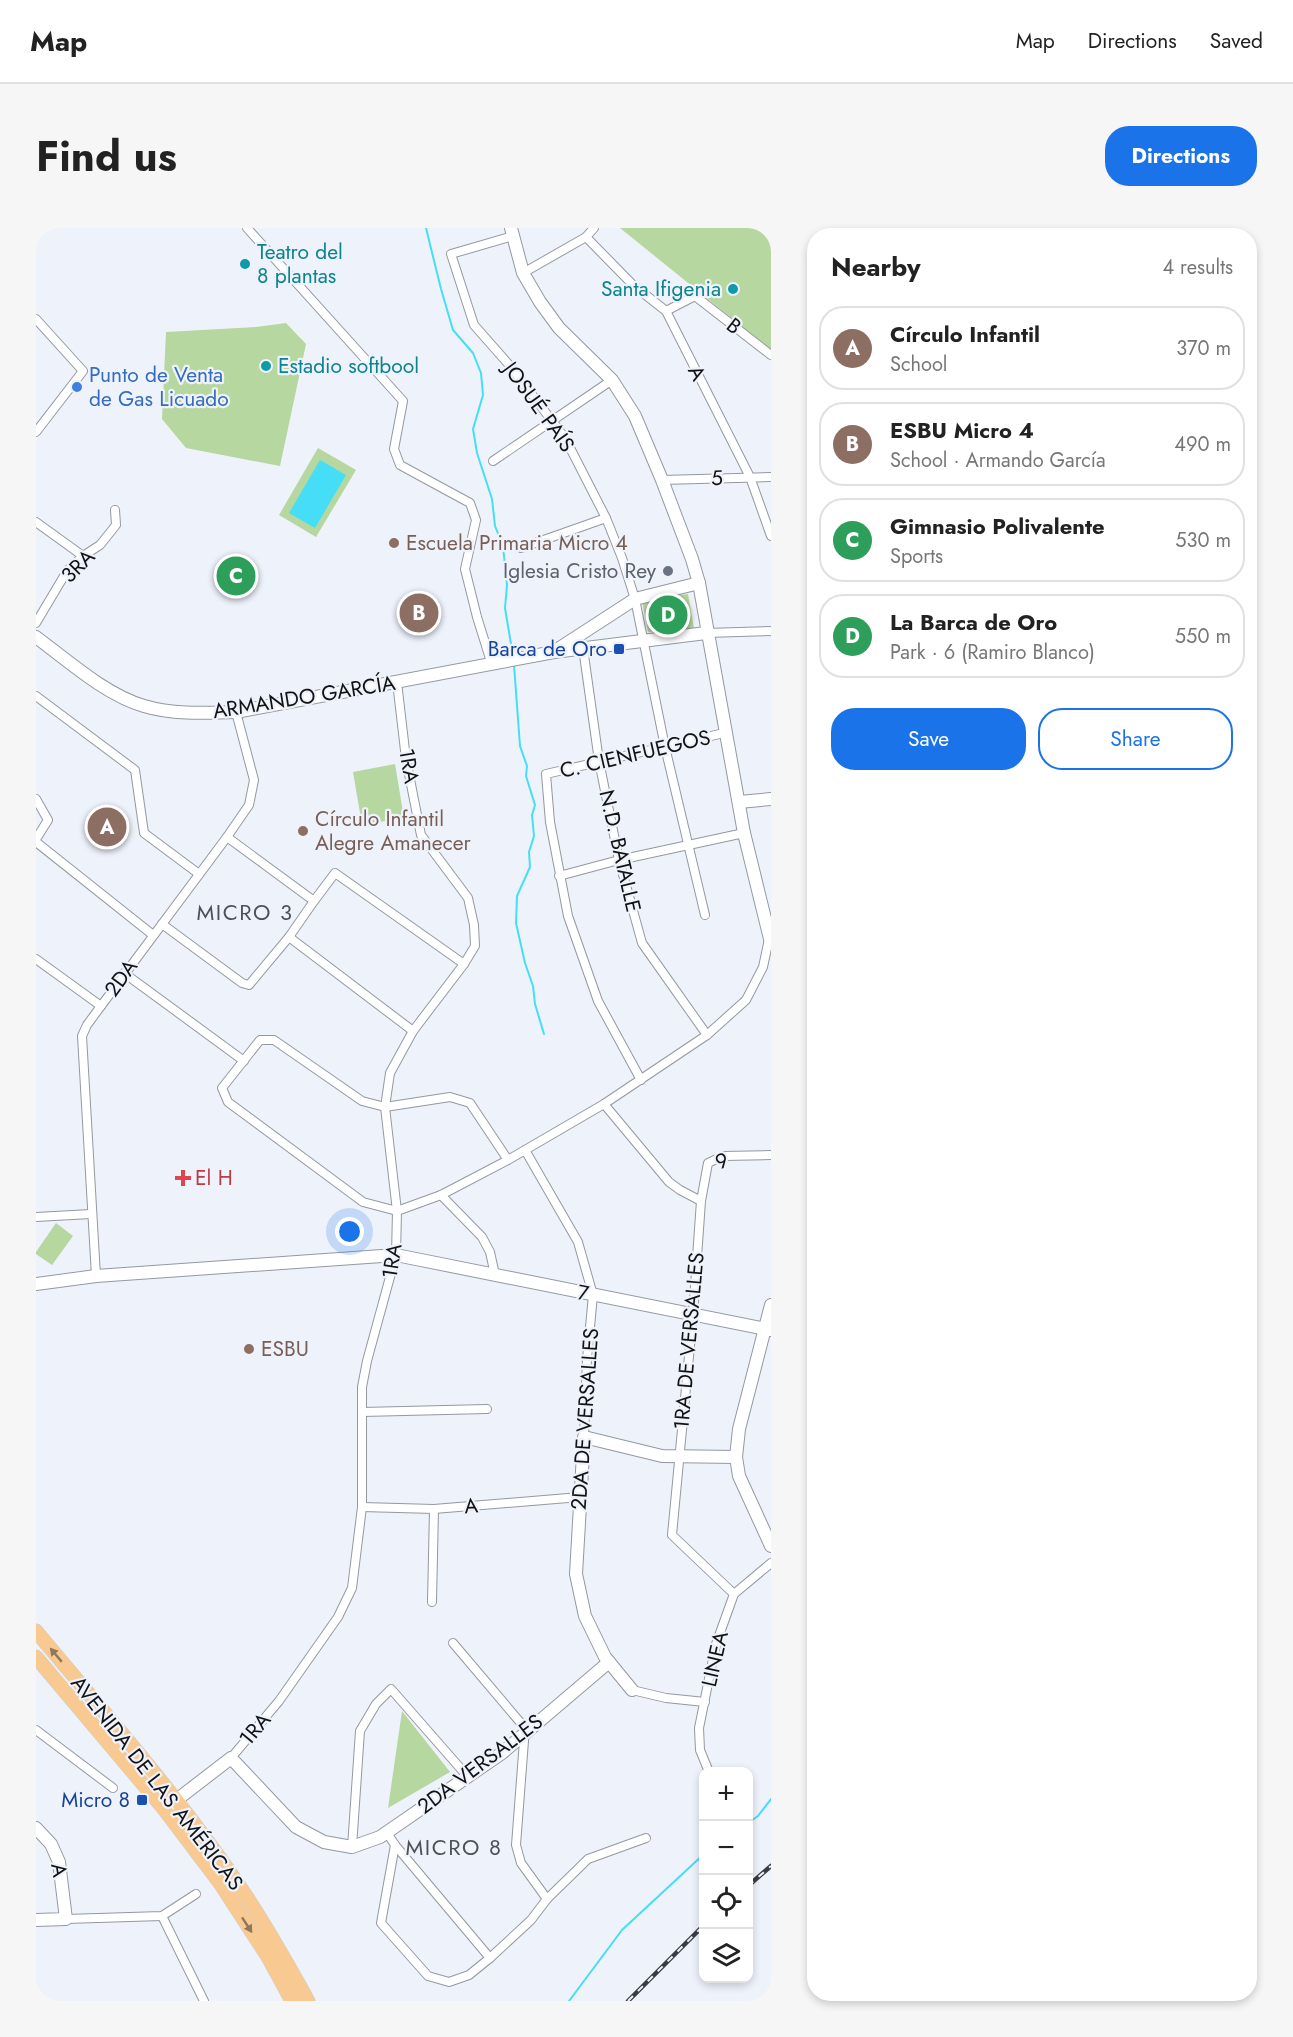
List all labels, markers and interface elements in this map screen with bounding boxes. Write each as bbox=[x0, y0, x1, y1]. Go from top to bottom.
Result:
text: Map bbox=[30, 21, 87, 62]
text: Map bbox=[1016, 26, 1055, 56]
text: Directions bbox=[1088, 26, 1177, 56]
text: Saved bbox=[1210, 26, 1263, 56]
text: Find us bbox=[36, 126, 177, 187]
button: Directions bbox=[1105, 126, 1257, 186]
place label: Teatro del 8 plantas bbox=[257, 237, 343, 291]
text: Nearby bbox=[831, 248, 920, 286]
text: 4 results bbox=[1162, 253, 1233, 282]
marker: Teatro del 8 plantas bbox=[238, 257, 252, 271]
place label: Santa Ifigenia bbox=[601, 274, 721, 304]
marker: Santa Ifigenia bbox=[726, 282, 740, 296]
street label: B bbox=[720, 311, 748, 341]
text: Círculo Infantil bbox=[890, 318, 1040, 350]
text: A bbox=[845, 334, 860, 363]
text: 370 m bbox=[1176, 334, 1231, 363]
text: School bbox=[890, 350, 947, 379]
place label: Estadio softbool bbox=[278, 351, 419, 381]
street label: JOSUÉ PAÍS bbox=[494, 353, 582, 458]
marker: Estadio softbool bbox=[259, 359, 273, 373]
place label: Punto de Venta de Gas Licuado bbox=[89, 360, 229, 414]
street label: A bbox=[680, 360, 714, 386]
marker: Punto de Venta de Gas Licuado bbox=[70, 380, 84, 394]
text: ESBU Micro 4 bbox=[890, 414, 1034, 446]
text: B bbox=[846, 430, 859, 459]
text: 490 m bbox=[1174, 430, 1231, 459]
text: School · Armando García bbox=[890, 446, 1106, 475]
street label: 5 bbox=[711, 463, 723, 493]
text: Gimnasio Polivalente bbox=[890, 510, 1105, 542]
text: C bbox=[845, 526, 860, 555]
text: 530 m bbox=[1175, 526, 1231, 555]
place label: Escuela Primaria Micro 4 bbox=[406, 528, 628, 558]
marker: Escuela Primaria Micro 4 bbox=[387, 536, 401, 550]
street label: 3RA bbox=[54, 542, 102, 590]
text: Sports bbox=[890, 542, 943, 571]
pin: C bbox=[216, 554, 256, 598]
place label: Iglesia Cristo Rey bbox=[503, 556, 657, 586]
marker: Iglesia Cristo Rey bbox=[661, 564, 675, 578]
pin: B bbox=[400, 590, 439, 636]
pin: D bbox=[648, 592, 688, 638]
text: La Barca de Oro bbox=[890, 606, 1057, 638]
text: D bbox=[845, 622, 860, 651]
text: 550 m bbox=[1175, 622, 1231, 651]
place label: Barca de Oro bbox=[488, 634, 607, 664]
text: Park · 6 (Ramiro Blanco) bbox=[890, 638, 1095, 667]
marker: Barca de Oro bbox=[612, 642, 626, 656]
street label: ARMANDO GARCÍA bbox=[210, 668, 398, 726]
button: Save bbox=[831, 708, 1026, 770]
button: Share bbox=[1038, 708, 1233, 770]
street label: C. CIENFUEGOS bbox=[557, 722, 713, 786]
street label: 1RA bbox=[391, 746, 427, 786]
street label: N.D. BATALLE bbox=[591, 787, 649, 915]
pin: A bbox=[88, 804, 126, 850]
place label: Círculo Infantil Alegre Amanecer bbox=[315, 804, 472, 858]
marker: Círculo Infantil Alegre Amanecer bbox=[296, 824, 310, 838]
district label: MICRO 3 bbox=[196, 896, 294, 928]
street label: 2DA bbox=[97, 953, 145, 1003]
street label: 9 bbox=[711, 1145, 733, 1177]
place label: El H bbox=[195, 1163, 233, 1193]
marker: El H bbox=[176, 1171, 190, 1185]
your location bbox=[335, 1217, 364, 1246]
street label: 1RA bbox=[374, 1241, 410, 1281]
street label: 1RA DE VERSALLES bbox=[666, 1251, 712, 1431]
street label: 7 bbox=[575, 1277, 591, 1309]
street label: 2DA DE VERSALLES bbox=[564, 1327, 606, 1511]
place label: ESBU bbox=[261, 1334, 309, 1364]
marker: ESBU bbox=[242, 1342, 256, 1356]
street label: A bbox=[463, 1490, 479, 1522]
street label: LINEA bbox=[694, 1628, 736, 1690]
one-way arrow bbox=[50, 1647, 63, 1663]
street label: AVENIDA DE LAS AMÉRICAS bbox=[64, 1669, 250, 1897]
street label: 1RA bbox=[232, 1706, 278, 1752]
street label: 2DA VERSALLES bbox=[411, 1707, 549, 1821]
map controls bbox=[699, 1767, 753, 1983]
button: + bbox=[699, 1767, 753, 1821]
place label: Micro 8 bbox=[61, 1785, 130, 1815]
marker: Micro 8 bbox=[135, 1793, 149, 1807]
button: − bbox=[699, 1821, 753, 1875]
district label: MICRO 8 bbox=[405, 1831, 503, 1863]
street label: A bbox=[43, 1861, 75, 1880]
button: locate bbox=[699, 1875, 753, 1929]
one-way arrow bbox=[241, 1916, 253, 1932]
button: layers bbox=[699, 1929, 753, 1983]

